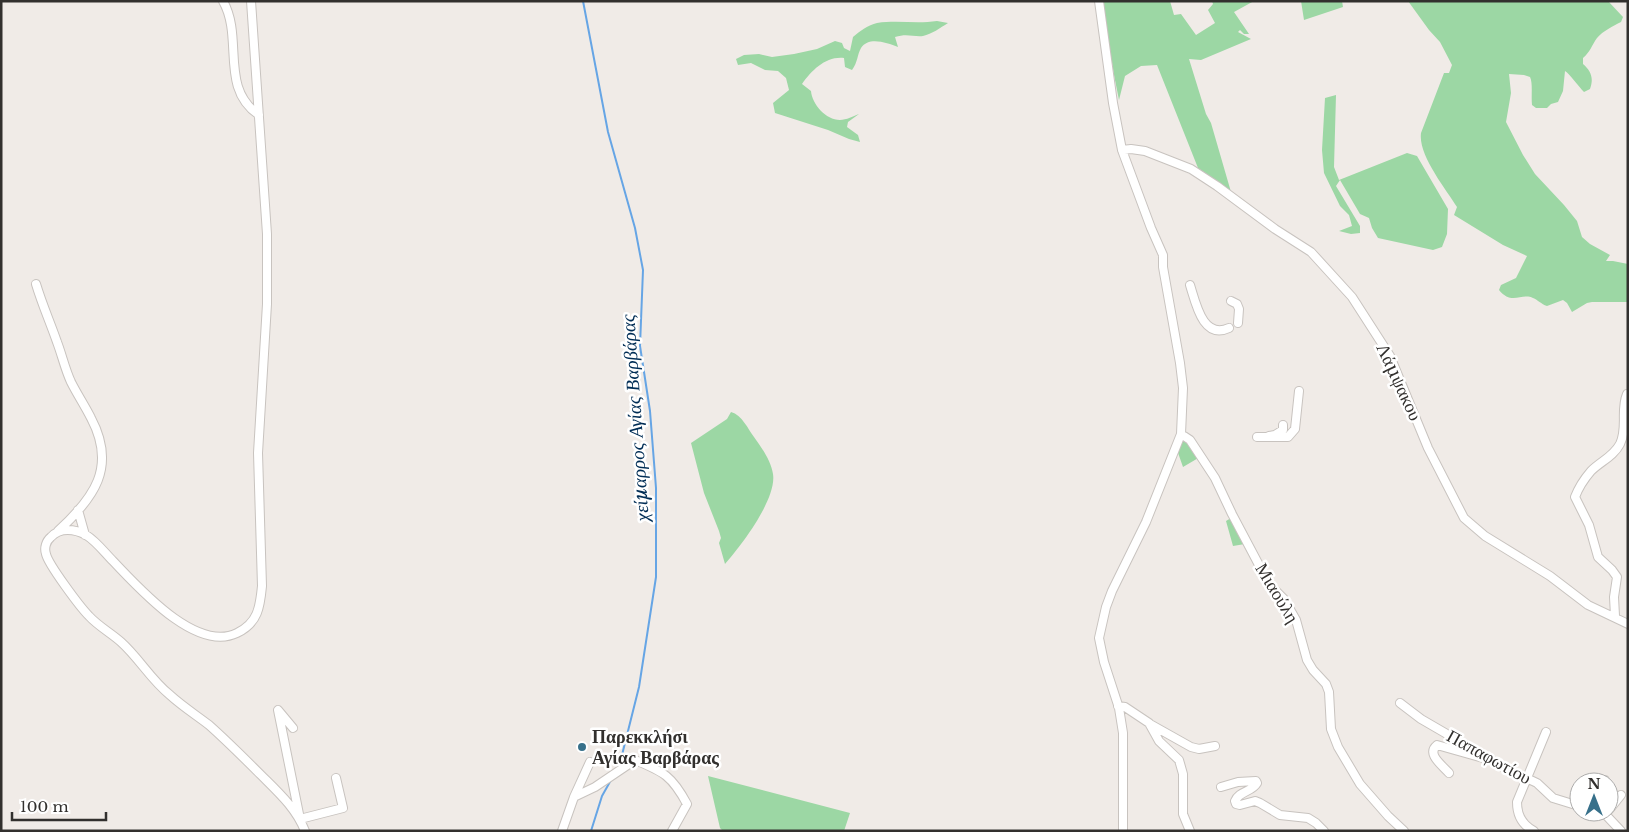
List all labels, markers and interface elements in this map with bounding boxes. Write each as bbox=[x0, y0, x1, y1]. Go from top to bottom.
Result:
water label: χείμαρρος Αγίας Βαρβάρας bbox=[616, 314, 654, 524]
street label: Λάμψακου bbox=[1372, 340, 1426, 424]
street label: Μιαούλη bbox=[1251, 559, 1303, 627]
street label: Παπαφωτίου bbox=[1443, 725, 1535, 789]
place label: Παρεκκλήσι Αγίας Βαρβάρας bbox=[592, 726, 719, 769]
marker: Παρεκκλήσι Αγίας Βαρβάρας bbox=[576, 741, 588, 753]
north arrow bbox=[1569, 772, 1619, 822]
text: N bbox=[1587, 775, 1601, 793]
scale bar bbox=[12, 790, 106, 822]
text: 100 m bbox=[20, 797, 69, 816]

